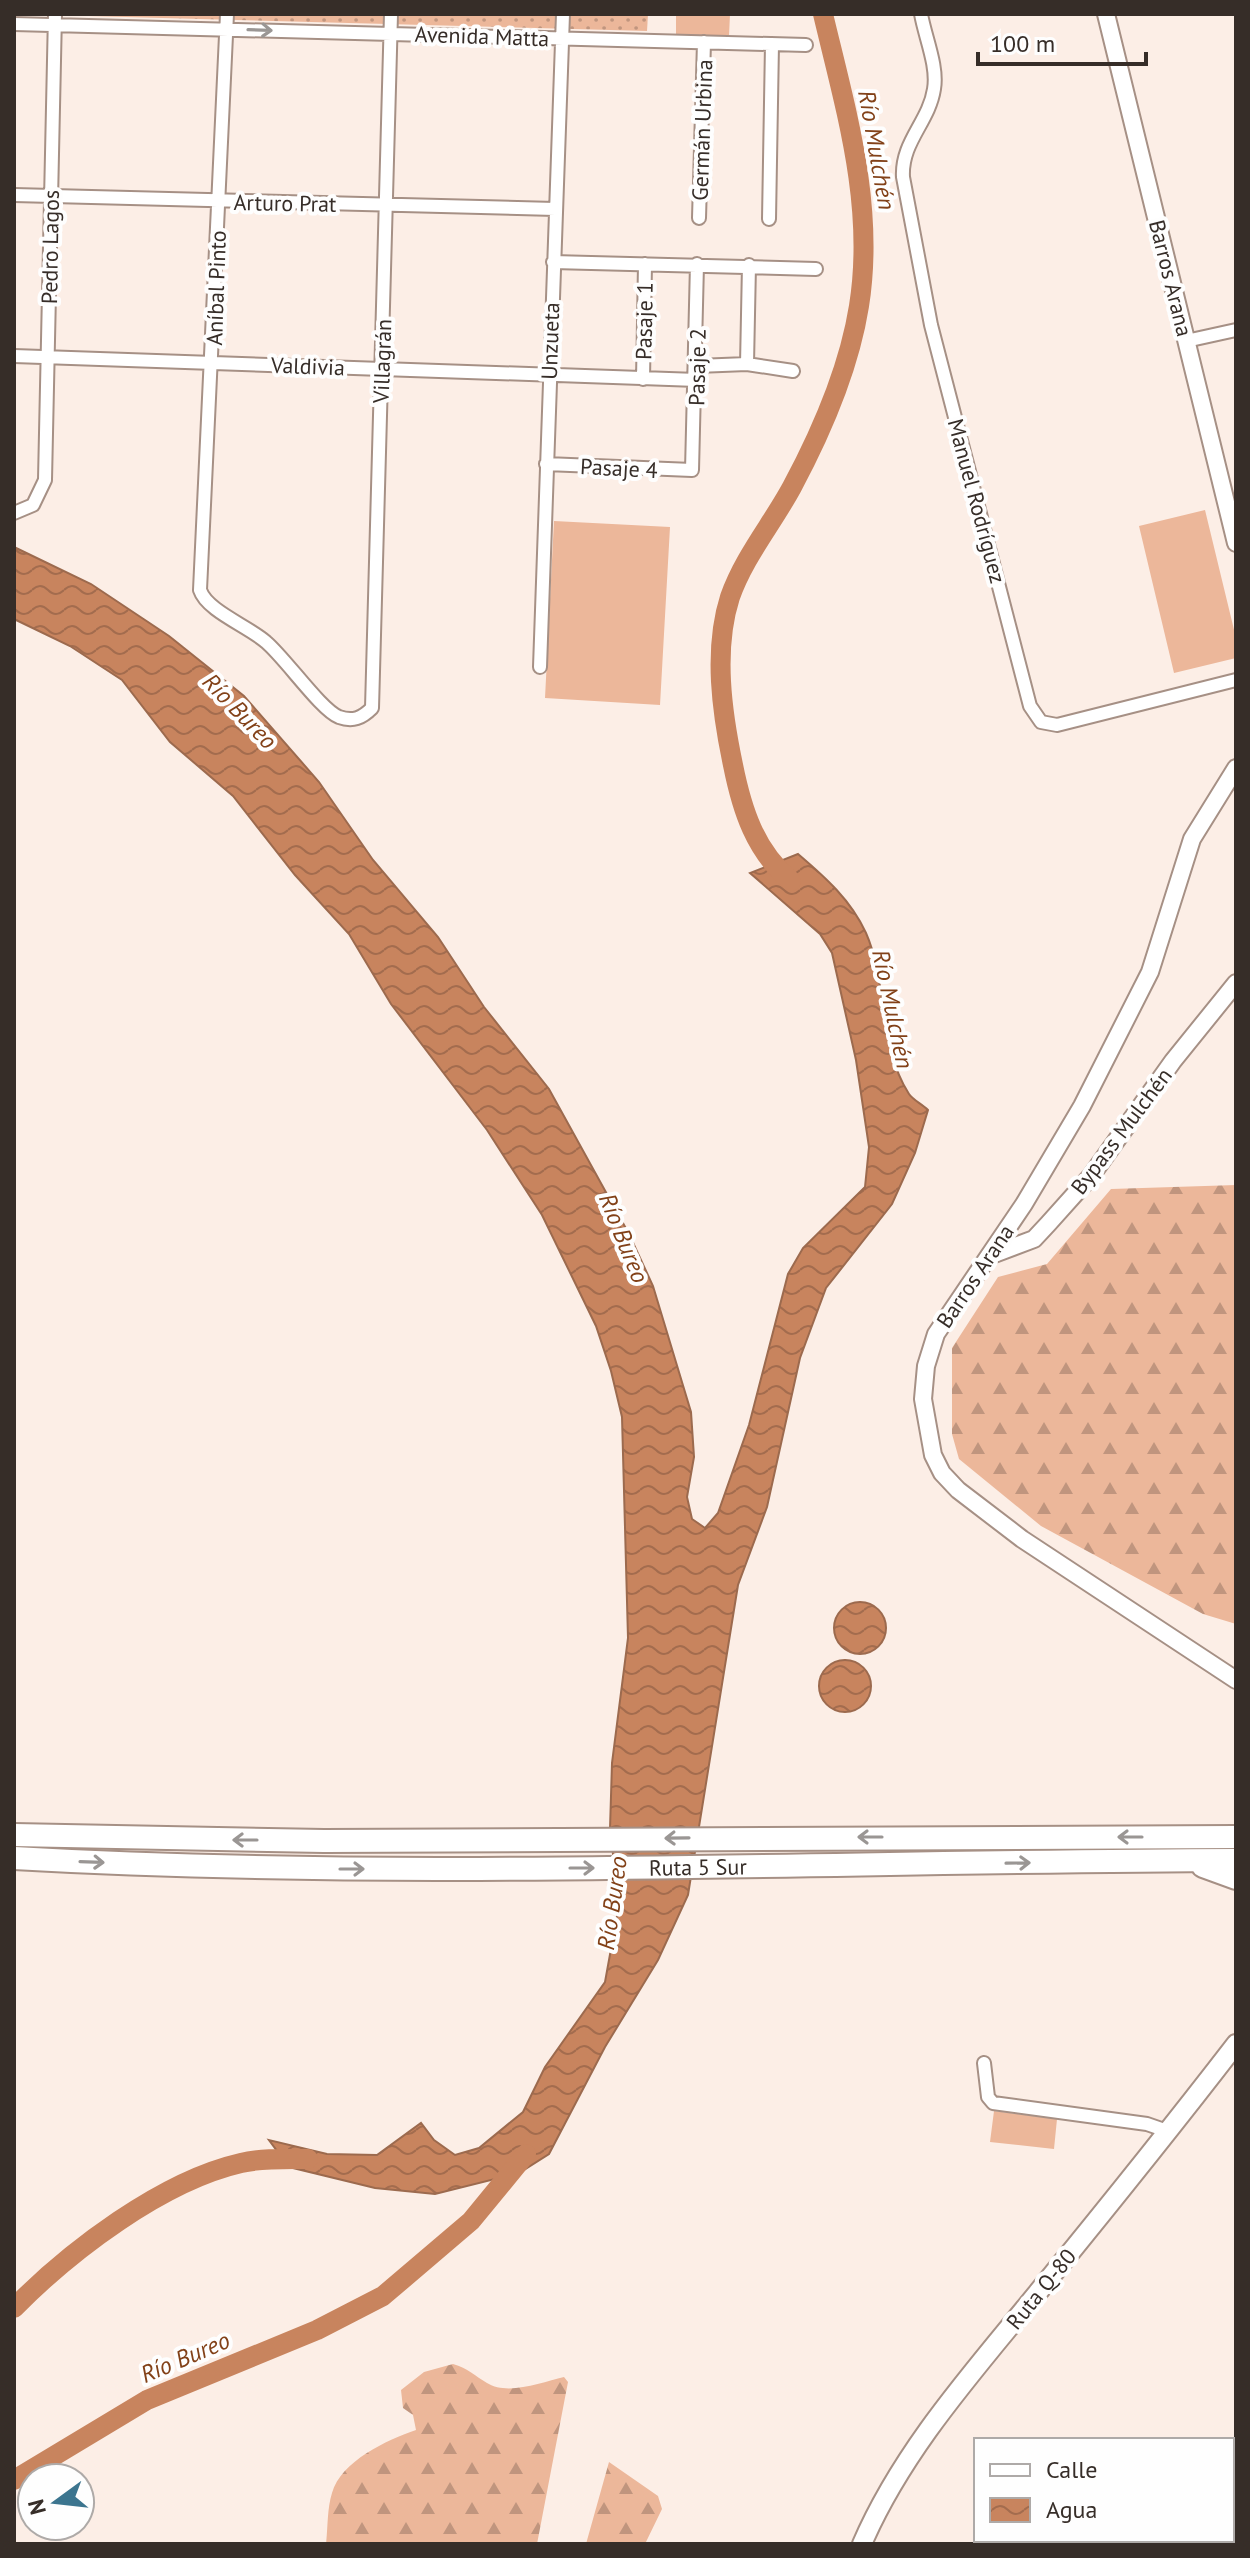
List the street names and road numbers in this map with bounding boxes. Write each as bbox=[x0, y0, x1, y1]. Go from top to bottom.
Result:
street label: Avenida Matta bbox=[414, 20, 550, 52]
street label: Germán Urbina bbox=[686, 59, 718, 201]
street label: Arturo Prat bbox=[233, 188, 337, 218]
street label: Pedro Lagos bbox=[35, 190, 65, 304]
street label: Barros Arana bbox=[1143, 217, 1199, 339]
street label: Aníbal Pinto bbox=[200, 230, 232, 346]
street label: Pasaje 1 bbox=[629, 282, 659, 360]
street label: Unzueta bbox=[535, 302, 565, 380]
street label: Villagrán bbox=[367, 318, 397, 405]
street label: Pasaje 2 bbox=[682, 328, 712, 406]
street label: Valdivia bbox=[270, 351, 345, 381]
street label: Manuel Rodríguez bbox=[942, 416, 1012, 586]
street label: Pasaje 4 bbox=[580, 452, 658, 484]
street label: Bypass Mulchén bbox=[1064, 1062, 1178, 1200]
street label: Barros Arana bbox=[930, 1219, 1020, 1333]
street label: Ruta 5 Sur bbox=[649, 1852, 747, 1882]
street label: Ruta Q-80 bbox=[1000, 2243, 1082, 2335]

